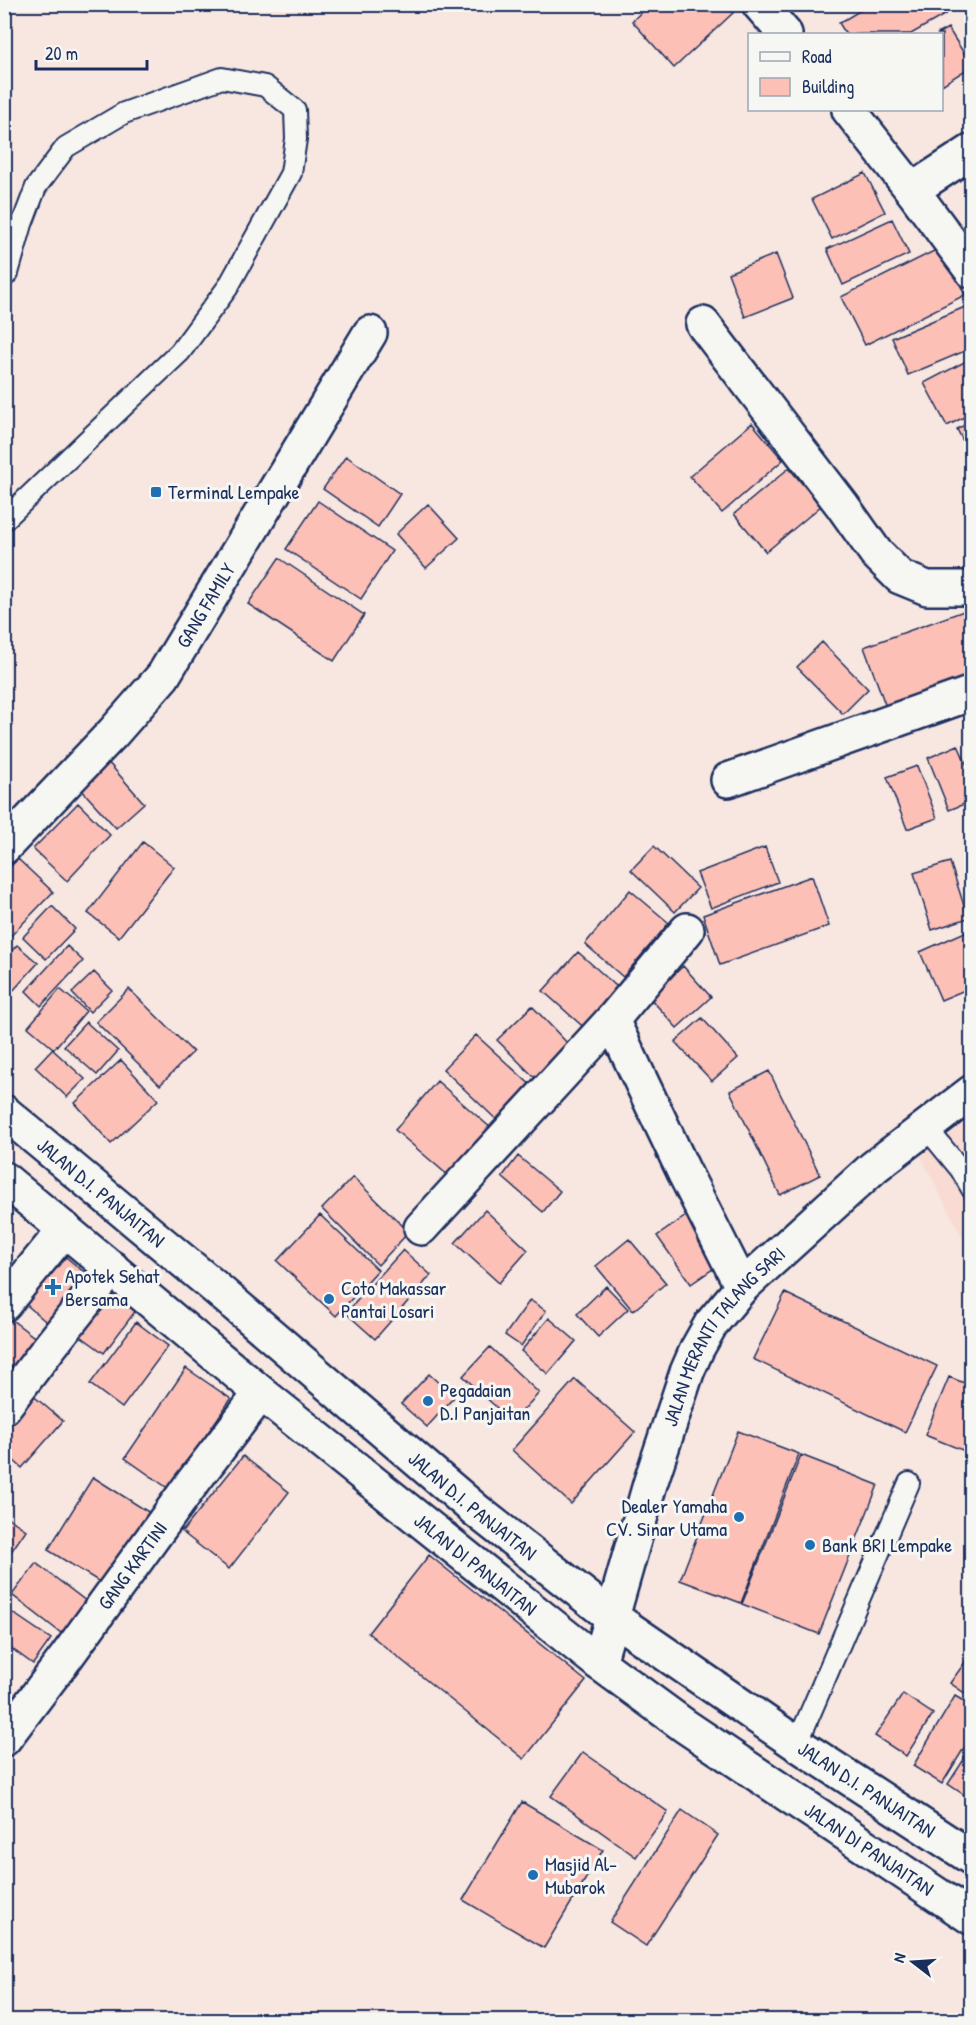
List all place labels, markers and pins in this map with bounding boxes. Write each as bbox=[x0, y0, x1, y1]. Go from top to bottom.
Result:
place label: Terminal Lempake bbox=[168, 478, 300, 505]
marker: Terminal Lempake bbox=[149, 485, 163, 499]
place label: Apotek Sehat Bersama bbox=[65, 1262, 160, 1312]
place label: Coto Makassar Pantai Losari bbox=[341, 1274, 447, 1324]
marker: Apotek Sehat Bersama bbox=[46, 1280, 60, 1294]
marker: Coto Makassar Pantai Losari bbox=[322, 1292, 336, 1306]
place label: Pegadaian D.I Panjaitan bbox=[440, 1376, 530, 1426]
marker: Pegadaian D.I Panjaitan bbox=[421, 1394, 435, 1408]
place label: Dealer Yamaha CV. Sinar Utama bbox=[606, 1492, 727, 1542]
marker: Dealer Yamaha CV. Sinar Utama bbox=[732, 1510, 746, 1524]
place label: Bank BRI Lempake bbox=[822, 1531, 952, 1558]
marker: Bank BRI Lempake bbox=[803, 1538, 817, 1552]
place label: Masjid Al- Mubarok bbox=[545, 1850, 617, 1900]
marker: Masjid Al- Mubarok bbox=[526, 1868, 540, 1882]

